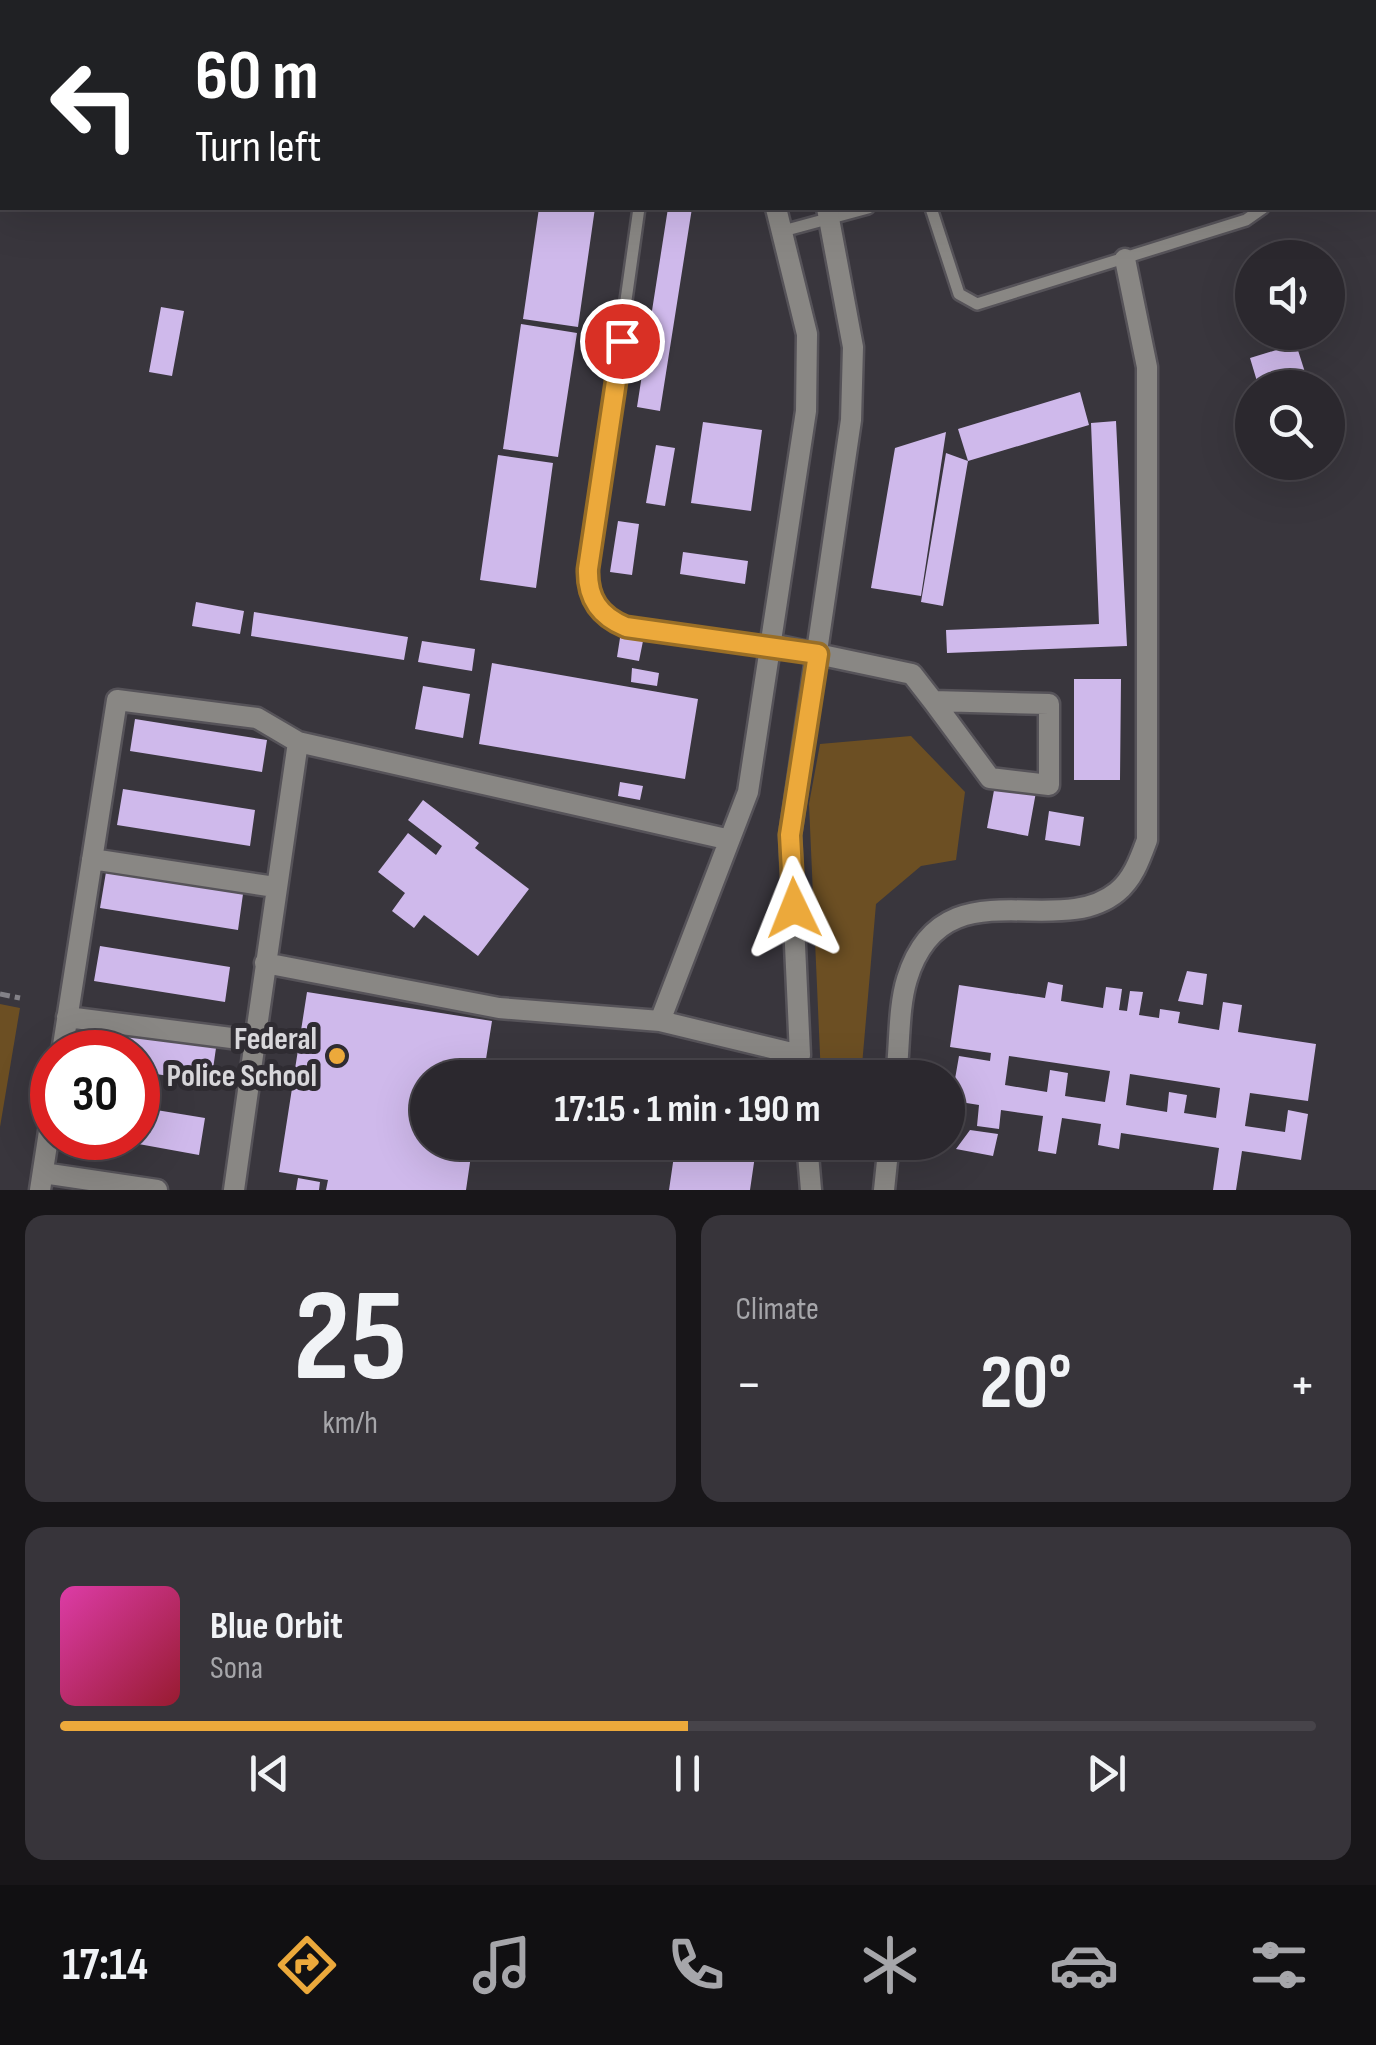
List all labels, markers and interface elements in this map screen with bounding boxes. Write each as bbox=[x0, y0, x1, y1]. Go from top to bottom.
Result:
text: 60 m bbox=[195, 35, 319, 119]
icon: left bbox=[30, 40, 160, 170]
text: Turn left bbox=[195, 120, 321, 175]
map controls bbox=[1235, 240, 1345, 480]
button: sound bbox=[1235, 240, 1345, 350]
pin bbox=[580, 299, 665, 384]
icon: arrive bbox=[595, 314, 650, 369]
button: search bbox=[1235, 370, 1345, 480]
position arrow bbox=[742, 856, 846, 960]
place label: Federal Police School bbox=[167, 1020, 317, 1096]
speed limit sign: 30 bbox=[30, 1030, 160, 1160]
marker: Federal Police School bbox=[326, 1045, 348, 1067]
text: 17:15 · 1 min · 190 m bbox=[555, 1087, 820, 1132]
text: 25 bbox=[293, 1261, 407, 1417]
text: Climate bbox=[736, 1290, 819, 1329]
text: 20° bbox=[980, 1339, 1072, 1430]
text: − bbox=[736, 1352, 762, 1419]
text: + bbox=[1289, 1352, 1316, 1419]
text: km/h bbox=[323, 1404, 378, 1443]
text: Blue Orbit bbox=[210, 1604, 343, 1649]
text: Sona bbox=[210, 1649, 263, 1688]
icon: previous bbox=[242, 1746, 297, 1801]
icon: pause bbox=[660, 1746, 715, 1801]
icon: next bbox=[1079, 1746, 1134, 1801]
icon: directions bbox=[272, 1930, 342, 2000]
icon: music bbox=[467, 1930, 537, 2000]
icon: phone bbox=[661, 1930, 731, 2000]
icon: climate bbox=[855, 1930, 925, 2000]
icon: car bbox=[1049, 1930, 1119, 2000]
icon: filters bbox=[1244, 1930, 1314, 2000]
text: 17:14 bbox=[62, 1938, 148, 1993]

